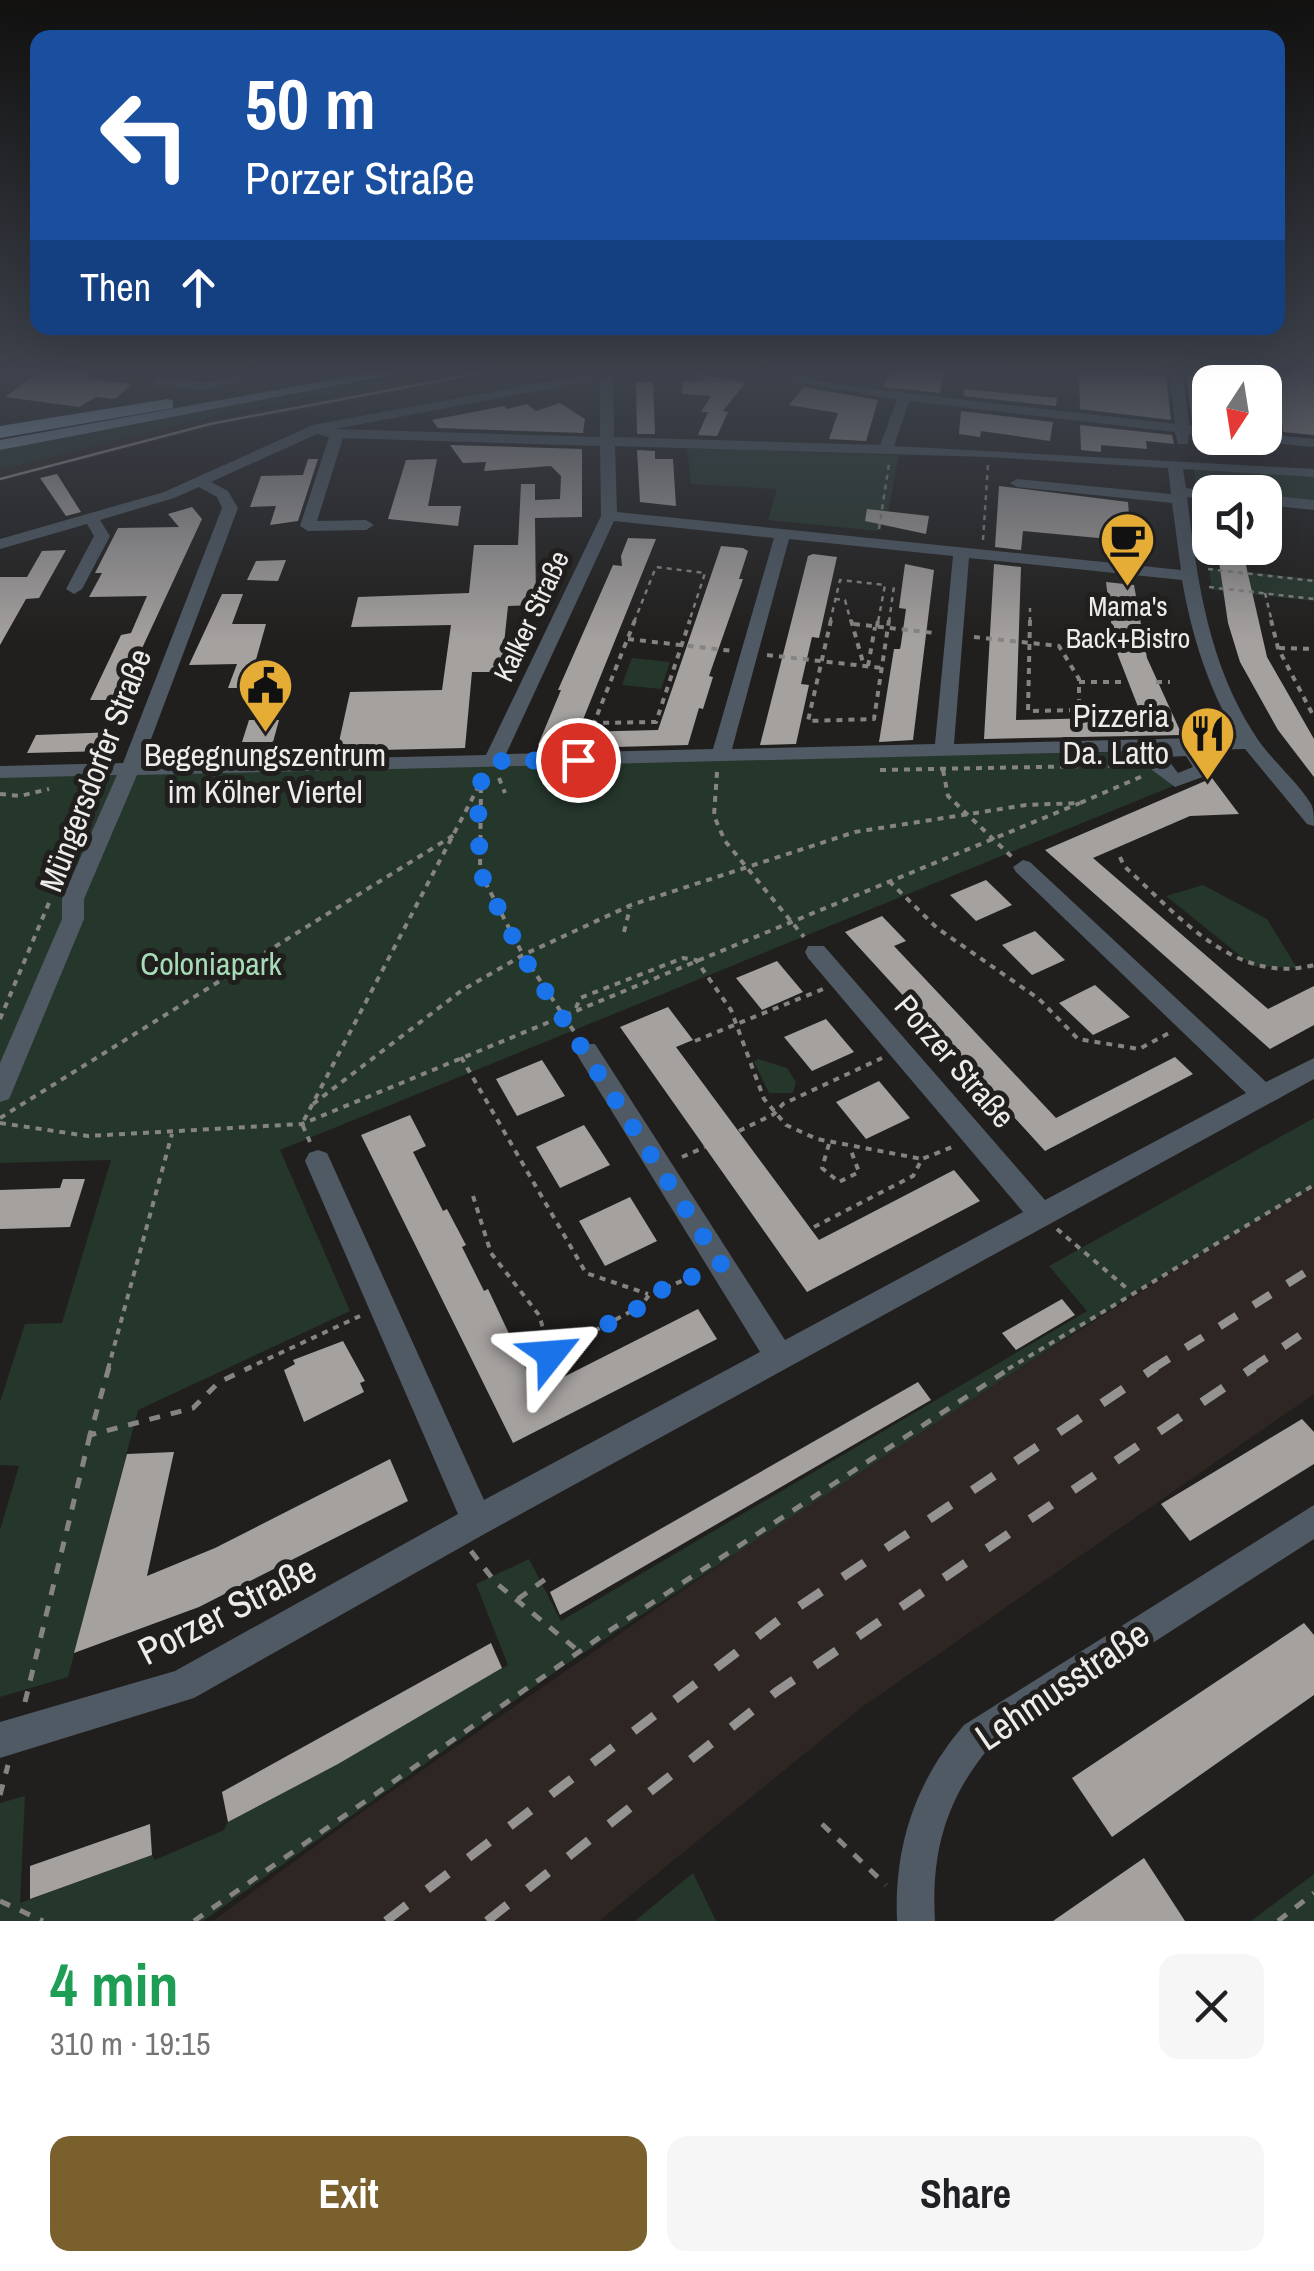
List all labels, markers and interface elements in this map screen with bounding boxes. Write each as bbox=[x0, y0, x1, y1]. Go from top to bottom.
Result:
text: 50 m bbox=[245, 57, 376, 151]
icon: left bbox=[80, 70, 210, 200]
text: Porzer Straße bbox=[245, 147, 475, 208]
icon: ahead bbox=[171, 260, 226, 315]
text: Then bbox=[80, 262, 151, 313]
north arrow bbox=[1192, 365, 1282, 455]
map controls bbox=[1192, 365, 1282, 565]
button: sound bbox=[1192, 475, 1282, 565]
cafe icon: Mama's Back+Bistro bbox=[1098, 510, 1158, 589]
street label: Kalker Straße bbox=[484, 544, 578, 688]
place label: Mama's Back+Bistro bbox=[1066, 587, 1190, 657]
street label: Müngersdorfer Straße bbox=[29, 642, 161, 898]
public building icon: Begegnungszentrum im Kölner Viertel bbox=[235, 655, 295, 734]
place label: Pizzeria Da. Latto bbox=[1063, 694, 1169, 774]
restaurant icon: Pizzeria Da. Latto bbox=[1178, 703, 1238, 782]
pin bbox=[536, 718, 621, 803]
place label: Begegnungszentrum im Kölner Viertel bbox=[144, 733, 386, 813]
icon: arrive bbox=[551, 733, 606, 788]
park label: Coloniapark bbox=[140, 942, 283, 985]
street label: Porzer Straße bbox=[885, 985, 1025, 1137]
position arrow bbox=[499, 1302, 603, 1406]
street label: Porzer Straße bbox=[129, 1543, 325, 1677]
street label: Lehmusstraße bbox=[965, 1608, 1159, 1762]
text: 4 min bbox=[50, 1944, 179, 2025]
button: close bbox=[1159, 1954, 1264, 2059]
text: 310 m · 19:15 bbox=[50, 2022, 210, 2065]
button: Exit bbox=[50, 2136, 647, 2251]
button: Share bbox=[667, 2136, 1264, 2251]

